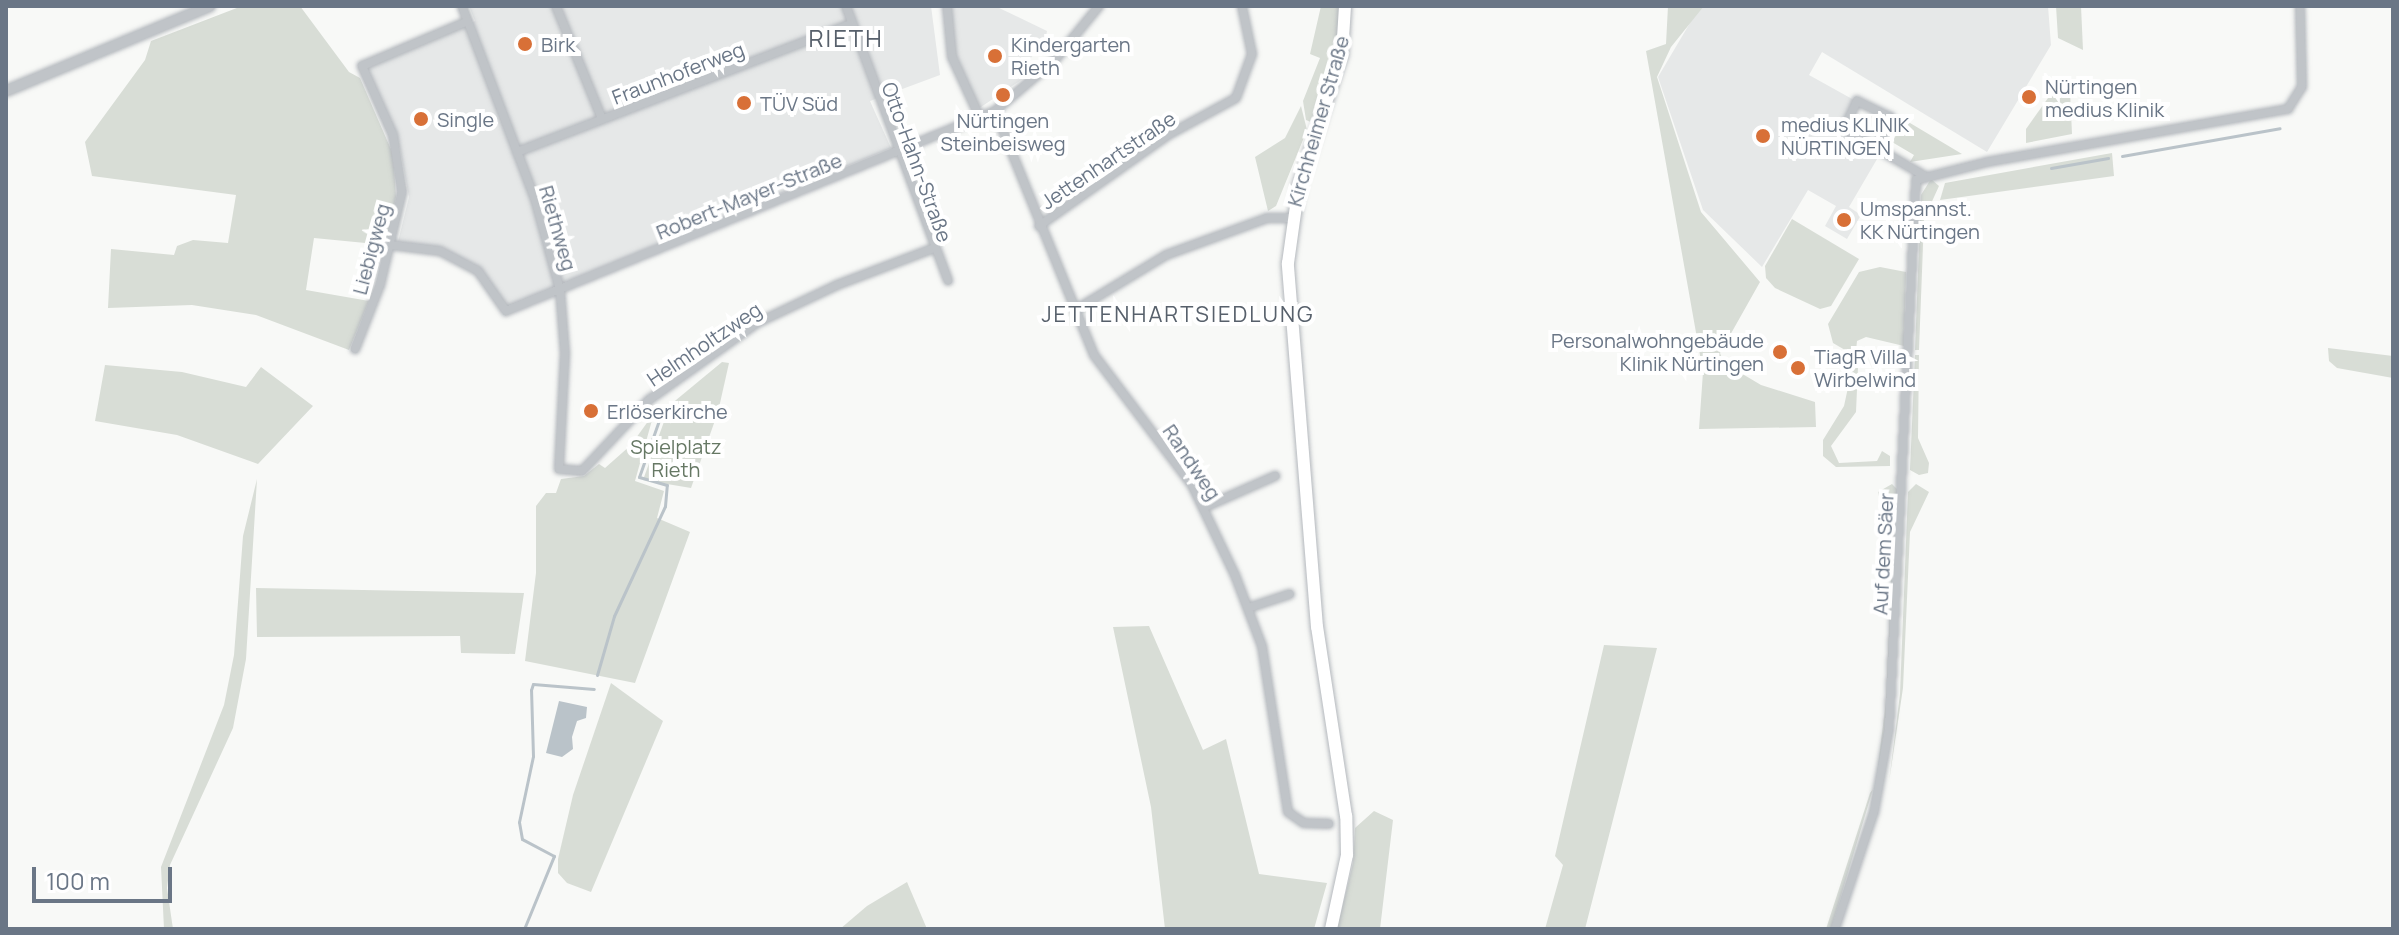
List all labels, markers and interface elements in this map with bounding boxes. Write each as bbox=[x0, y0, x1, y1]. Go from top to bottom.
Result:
district label: RIETH bbox=[808, 24, 884, 52]
place label: Birk bbox=[541, 32, 575, 56]
place label: Kindergarten Rieth bbox=[1011, 32, 1131, 79]
street label: Kirchheimer Straße bbox=[1282, 33, 1354, 209]
marker: Birk bbox=[516, 35, 534, 53]
street label: Fraunhoferweg bbox=[609, 37, 747, 109]
marker: Kindergarten Rieth bbox=[986, 47, 1004, 65]
place label: Nürtingen medius Klinik bbox=[2045, 74, 2164, 121]
street label: Otto-Hahn-Straße bbox=[877, 79, 957, 245]
marker: Nürtingen Steinbeisweg bbox=[994, 86, 1012, 104]
marker: Nürtingen medius Klinik bbox=[2020, 88, 2038, 106]
place label: TÜV Süd bbox=[760, 91, 838, 115]
marker: TÜV Süd bbox=[735, 94, 753, 112]
street label: Jettenhartstraße bbox=[1036, 106, 1180, 214]
place label: Single bbox=[437, 107, 494, 131]
place label: Nürtingen Steinbeisweg bbox=[941, 108, 1065, 155]
marker: Single bbox=[412, 110, 430, 128]
place label: medius KLINIK NÜRTINGEN bbox=[1781, 112, 1909, 159]
marker: medius KLINIK NÜRTINGEN bbox=[1752, 125, 1774, 147]
street label: Robert-Mayer-Straße bbox=[653, 148, 845, 244]
street label: Riethweg bbox=[534, 183, 582, 273]
place label: Umspannst. KK Nürtingen bbox=[1860, 196, 1980, 243]
street label: Liebigweg bbox=[347, 201, 395, 297]
marker: Umspannst. KK Nürtingen bbox=[1835, 211, 1853, 229]
street label: Helmholtzweg bbox=[642, 297, 766, 391]
district label: JETTENHARTSIEDLUNG bbox=[1041, 302, 1315, 328]
place label: Personalwohngebäude Klinik Nürtingen bbox=[1551, 328, 1764, 375]
marker: Personalwohngebäude Klinik Nürtingen bbox=[1771, 343, 1789, 361]
place label: TiagR Villa Wirbelwind bbox=[1814, 344, 1916, 391]
marker: TiagR Villa Wirbelwind bbox=[1789, 359, 1807, 377]
place label: Erlöserkirche bbox=[607, 399, 728, 423]
marker: Erlöserkirche bbox=[582, 402, 600, 420]
street label: Randweg bbox=[1158, 420, 1226, 504]
park label: Spielplatz Rieth bbox=[630, 434, 722, 481]
street label: Auf dem Säer bbox=[1868, 492, 1898, 616]
scale bar bbox=[36, 851, 176, 901]
text: 100 m bbox=[46, 864, 110, 897]

